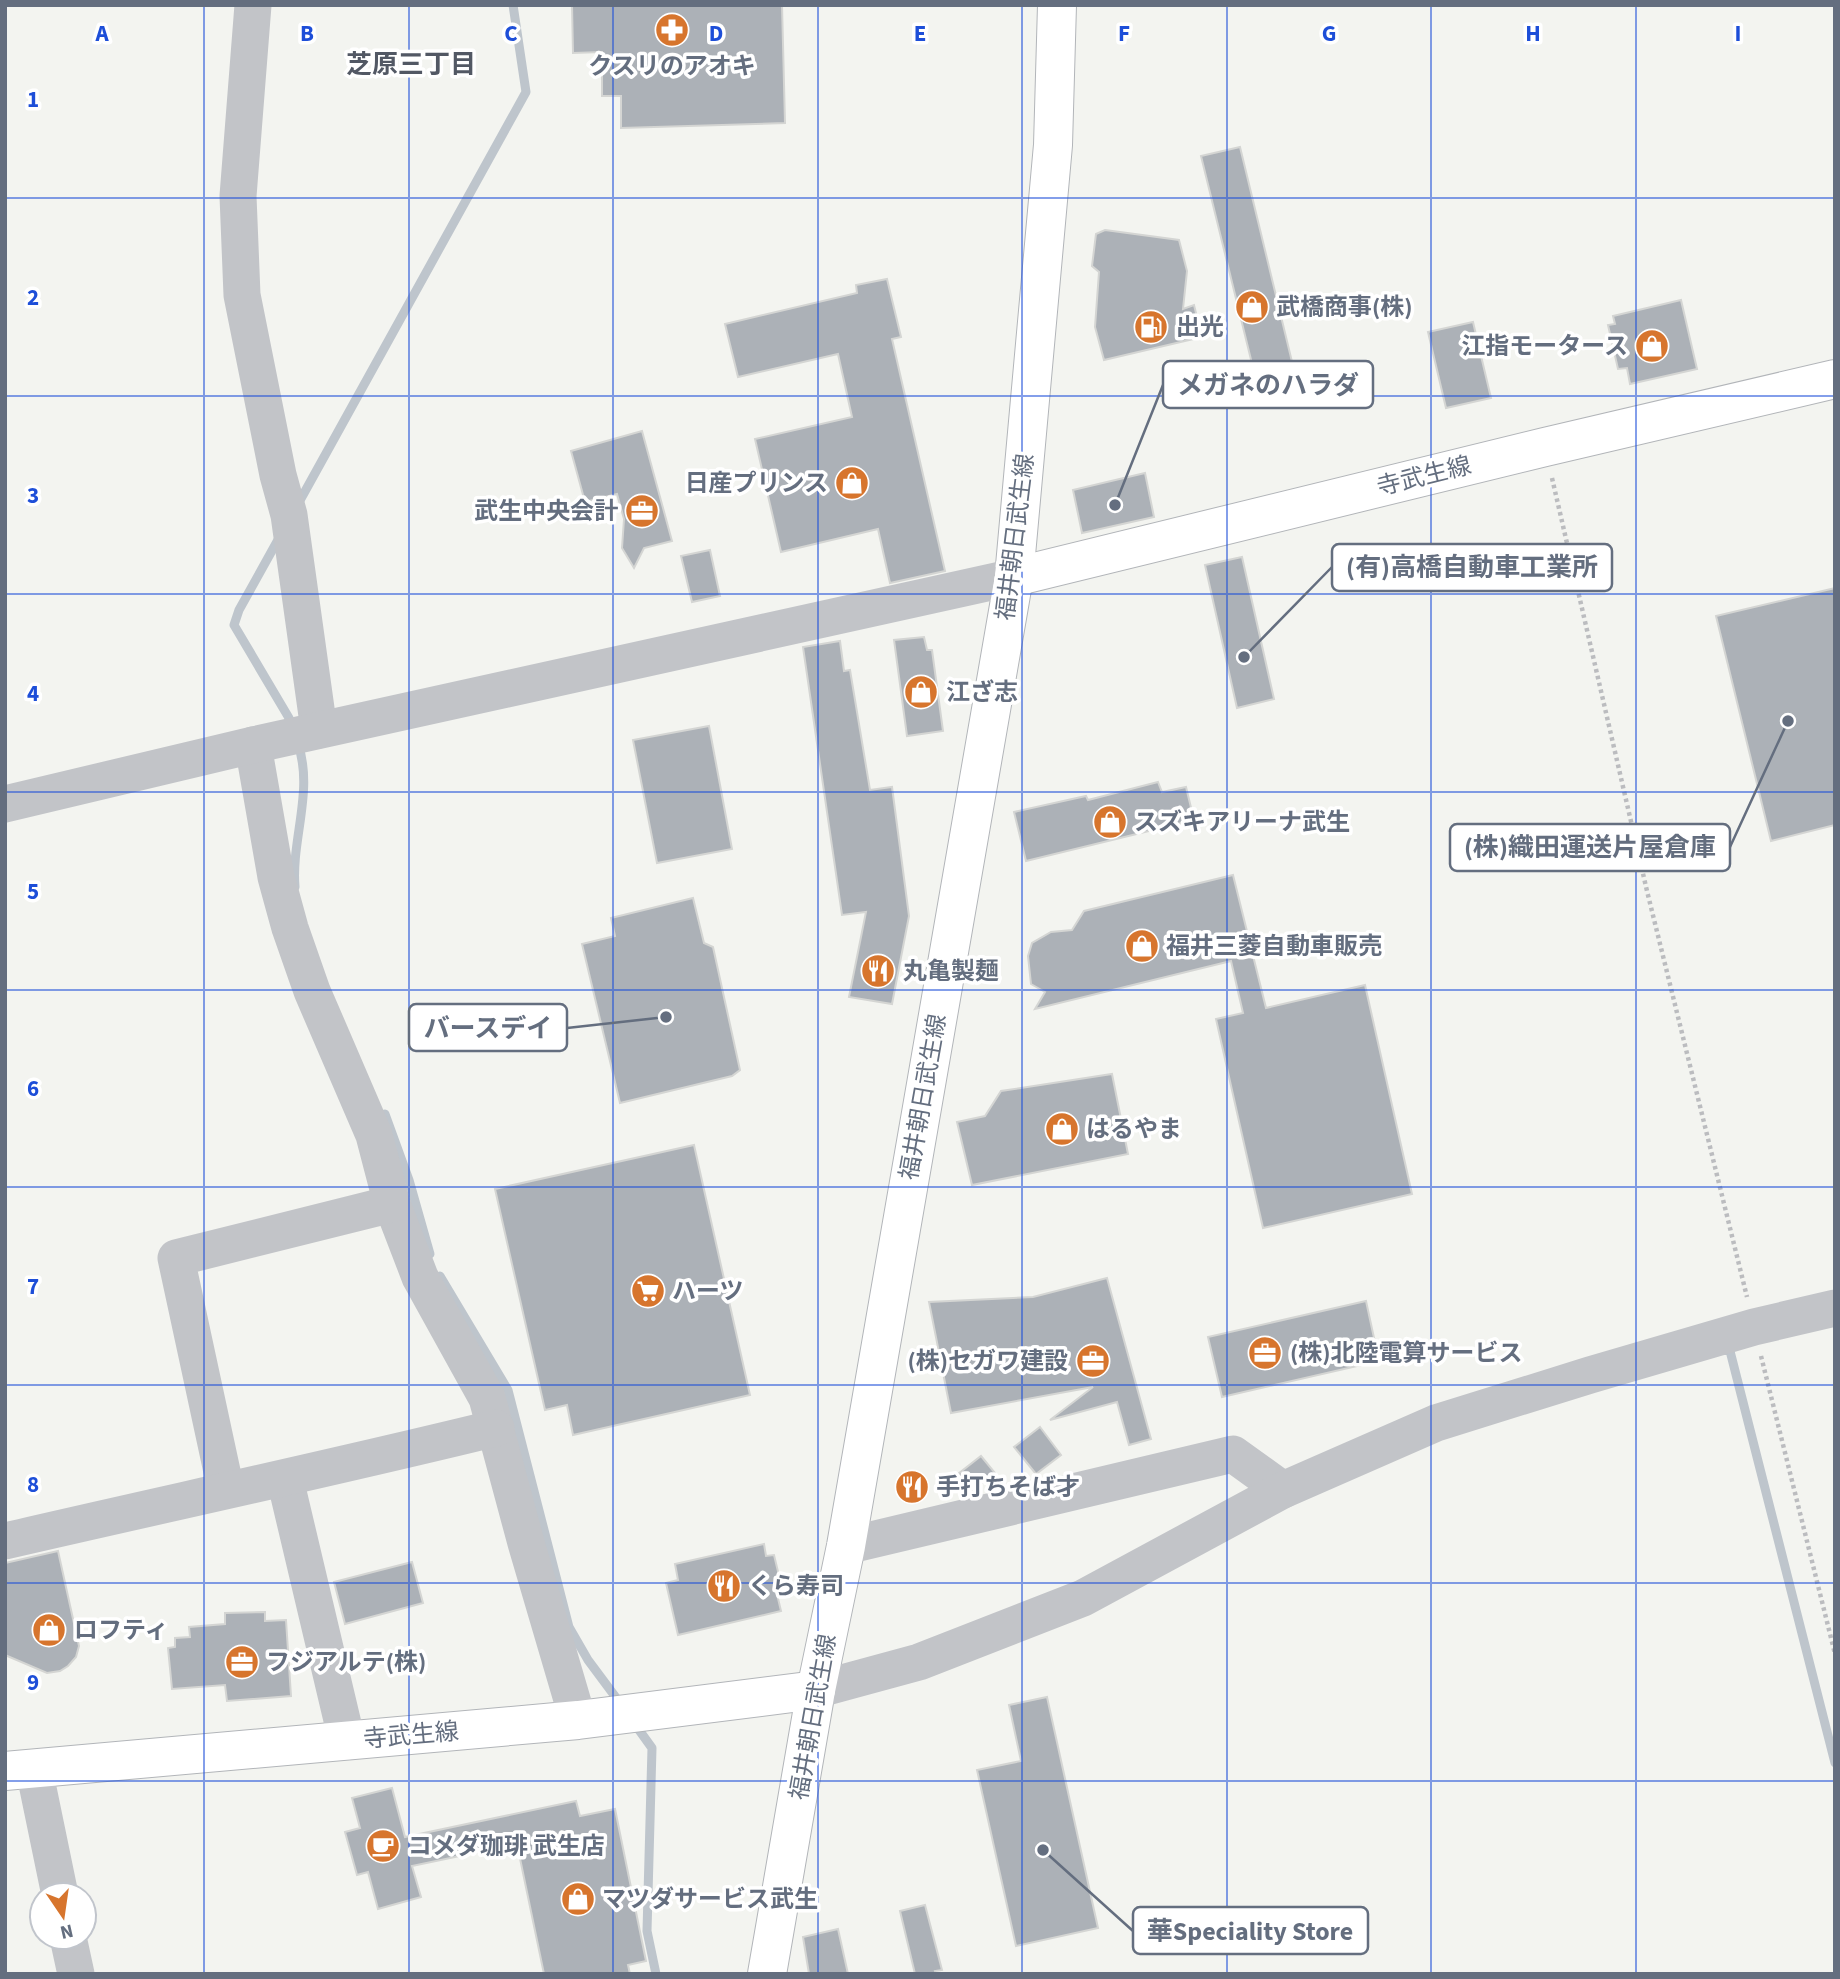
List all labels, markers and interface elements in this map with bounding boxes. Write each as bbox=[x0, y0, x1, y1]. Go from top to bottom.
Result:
pharmacy icon: クスリのアオキ bbox=[653, 11, 691, 49]
text: A bbox=[94, 17, 109, 50]
text: B bbox=[300, 17, 314, 50]
text: C bbox=[504, 17, 518, 50]
text: D bbox=[709, 17, 723, 50]
text: E bbox=[914, 17, 926, 50]
text: F bbox=[1118, 17, 1130, 50]
text: G bbox=[1322, 17, 1336, 50]
text: H bbox=[1525, 17, 1541, 50]
text: I bbox=[1735, 17, 1741, 50]
district label: 芝原三丁目 bbox=[346, 46, 476, 83]
place label: クスリのアオキ bbox=[588, 49, 756, 84]
text: 1 bbox=[27, 83, 39, 116]
text: 2 bbox=[27, 281, 39, 314]
shop icon: 武橋商事(株) bbox=[1233, 288, 1271, 326]
place label: 武橋商事(株) bbox=[1276, 290, 1413, 325]
fuel station icon: 出光 bbox=[1132, 308, 1170, 346]
place label: 出光 bbox=[1176, 310, 1224, 345]
shop icon: 江指モータース bbox=[1633, 327, 1671, 365]
place label: 江指モータース bbox=[1461, 329, 1628, 364]
callout: メガネのハラダ bbox=[1163, 361, 1373, 408]
text: メガネのハラダ bbox=[1177, 367, 1359, 404]
street label: 寺武生線 bbox=[1373, 448, 1475, 505]
street label: 福井朝日武生線 bbox=[988, 452, 1043, 623]
shop icon: 日産プリンス bbox=[833, 464, 871, 502]
place label: 日産プリンス bbox=[684, 466, 828, 501]
text: 3 bbox=[27, 479, 39, 512]
office icon: 武生中央会計 bbox=[623, 492, 661, 530]
place label: 武生中央会計 bbox=[474, 494, 618, 529]
callout: (有)高橋自動車工業所 bbox=[1332, 544, 1612, 591]
text: (有)高橋自動車工業所 bbox=[1346, 549, 1598, 586]
shop icon: 江ざ志 bbox=[902, 673, 940, 711]
place label: 江ざ志 bbox=[946, 675, 1018, 710]
text: 4 bbox=[27, 677, 39, 710]
shop icon: スズキアリーナ武生 bbox=[1091, 803, 1129, 841]
place label: スズキアリーナ武生 bbox=[1134, 805, 1350, 840]
callout: (株)織田運送片屋倉庫 bbox=[1450, 824, 1730, 871]
text: (株)織田運送片屋倉庫 bbox=[1464, 829, 1716, 866]
text: 5 bbox=[27, 875, 39, 908]
shop icon: 福井三菱自動車販売 bbox=[1123, 927, 1161, 965]
place label: 福井三菱自動車販売 bbox=[1166, 929, 1382, 964]
restaurant icon: 丸亀製麺 bbox=[859, 952, 897, 990]
place label: 丸亀製麺 bbox=[903, 954, 999, 989]
callout: バースデイ bbox=[409, 1004, 567, 1051]
text: バースデイ bbox=[424, 1010, 552, 1047]
street label: 福井朝日武生線 bbox=[892, 1011, 955, 1183]
text: 6 bbox=[27, 1072, 39, 1105]
shop icon: はるやま bbox=[1043, 1110, 1081, 1148]
place label: はるやま bbox=[1086, 1112, 1182, 1147]
text: 7 bbox=[27, 1270, 39, 1303]
supermarket icon: ハーツ bbox=[629, 1272, 667, 1310]
place label: ハーツ bbox=[672, 1274, 744, 1309]
office icon: (株)北陸電算サービス bbox=[1246, 1334, 1284, 1372]
place label: (株)北陸電算サービス bbox=[1290, 1336, 1523, 1371]
office icon: (株)セガワ建設 bbox=[1074, 1342, 1112, 1380]
place label: (株)セガワ建設 bbox=[907, 1344, 1068, 1379]
text: 8 bbox=[27, 1468, 39, 1501]
restaurant icon: 手打ちそば才 bbox=[893, 1468, 931, 1506]
place label: 手打ちそば才 bbox=[936, 1470, 1080, 1505]
restaurant icon: くら寿司 bbox=[705, 1567, 743, 1605]
place label: くら寿司 bbox=[748, 1569, 844, 1604]
shop icon: ロフティ bbox=[30, 1611, 68, 1649]
place label: ロフティ bbox=[74, 1613, 169, 1648]
street label: 福井朝日武生線 bbox=[782, 1631, 845, 1803]
office icon: フジアルテ(株) bbox=[223, 1643, 261, 1681]
place label: フジアルテ(株) bbox=[266, 1645, 426, 1680]
text: 9 bbox=[27, 1666, 39, 1699]
street label: 寺武生線 bbox=[362, 1714, 460, 1757]
cafe icon: コメダ珈琲 武生店 bbox=[364, 1827, 402, 1865]
place label: コメダ珈琲 武生店 bbox=[408, 1829, 605, 1864]
shop icon: マツダサービス武生 bbox=[559, 1880, 597, 1918]
north arrow bbox=[28, 1881, 98, 1951]
place label: マツダサービス武生 bbox=[602, 1882, 818, 1917]
callout: 華Speciality Store bbox=[1133, 1907, 1368, 1954]
text: 華Speciality Store bbox=[1147, 1913, 1353, 1950]
text: N bbox=[57, 1917, 76, 1946]

